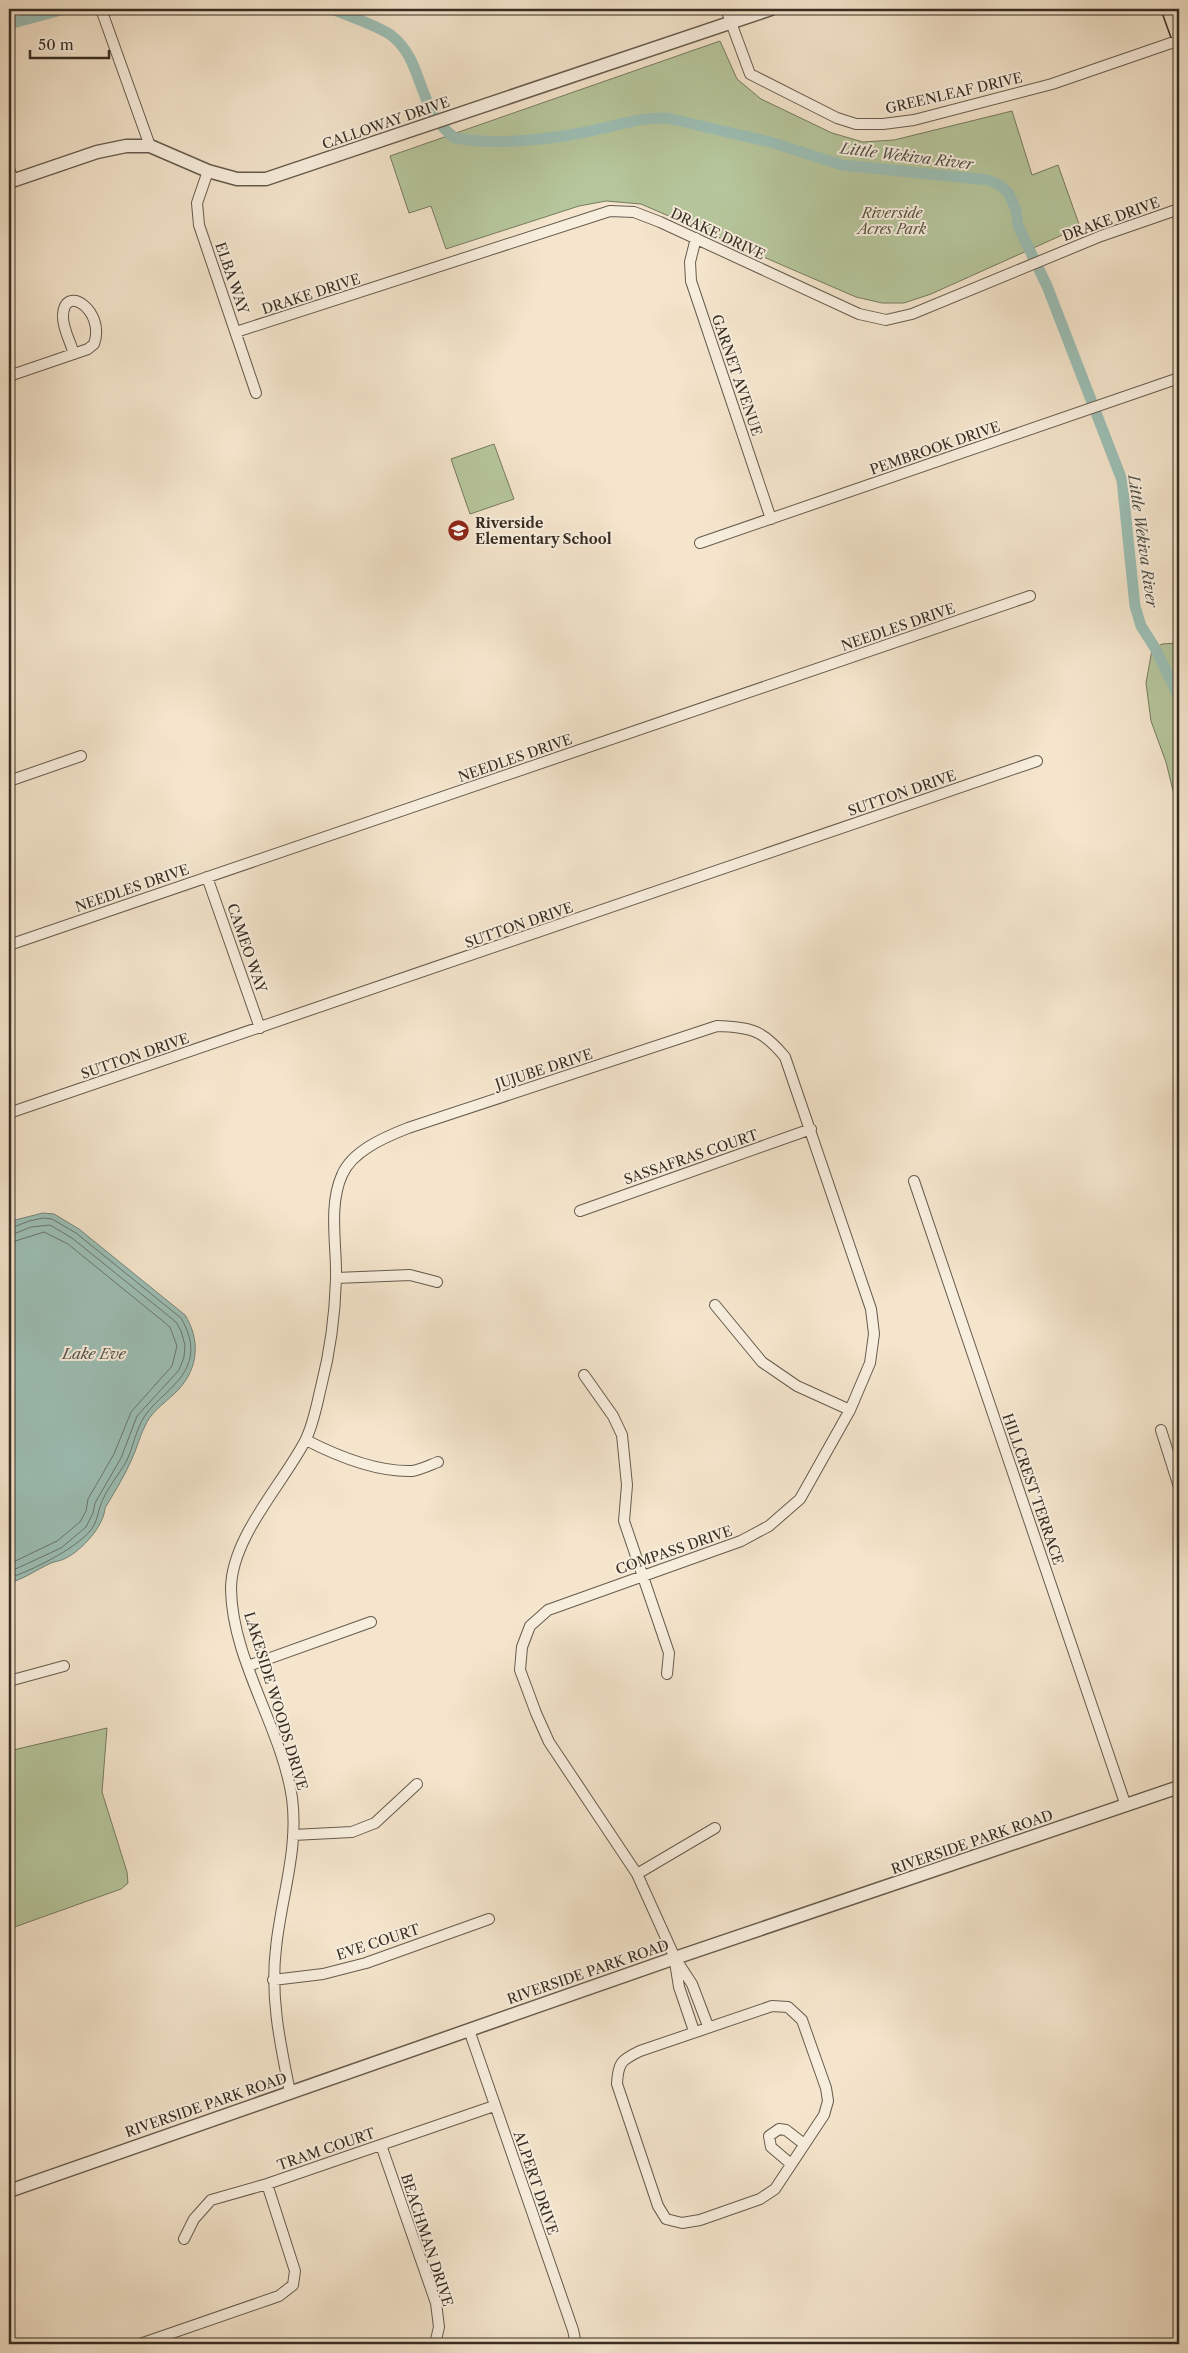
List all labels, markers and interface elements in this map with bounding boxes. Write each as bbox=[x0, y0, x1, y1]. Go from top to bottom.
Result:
scale bar bbox=[30, 28, 109, 60]
text: 50 m bbox=[38, 35, 74, 54]
street label: GREENLEAF DRIVE bbox=[884, 68, 1024, 118]
street label: CALLOWAY DRIVE bbox=[320, 93, 452, 153]
water label: Little Wekiva River bbox=[838, 138, 976, 174]
street label: DRAKE DRIVE bbox=[1060, 193, 1162, 245]
street label: DRAKE DRIVE bbox=[668, 204, 768, 264]
park label: Riverside Acres Park bbox=[856, 204, 927, 238]
street label: ELBA WAY bbox=[211, 240, 253, 317]
street label: DRAKE DRIVE bbox=[259, 270, 363, 318]
street label: GARNET AVENUE bbox=[708, 312, 766, 438]
street label: PEMBROOK DRIVE bbox=[867, 417, 1003, 479]
water label: Little Wekiva River bbox=[1124, 472, 1162, 610]
place label: Riverside Elementary School bbox=[475, 514, 612, 548]
school or university icon: Riverside Elementary School bbox=[447, 519, 471, 543]
street label: NEEDLES DRIVE bbox=[839, 599, 957, 655]
street label: NEEDLES DRIVE bbox=[456, 730, 574, 786]
street label: SUTTON DRIVE bbox=[845, 766, 959, 820]
street label: NEEDLES DRIVE bbox=[73, 860, 191, 916]
street label: SUTTON DRIVE bbox=[462, 898, 576, 952]
street label: CAMEO WAY bbox=[223, 901, 271, 996]
street label: SUTTON DRIVE bbox=[78, 1029, 192, 1083]
street label: JUJUBE DRIVE bbox=[491, 1045, 595, 1094]
street label: SASSAFRAS COURT bbox=[622, 1125, 761, 1188]
water label: Lake Eve bbox=[61, 1344, 127, 1363]
street label: HILLCREST TERRACE bbox=[999, 1411, 1067, 1567]
street label: COMPASS DRIVE bbox=[613, 1522, 735, 1578]
street label: LAKESIDE WOODS DRIVE bbox=[240, 1610, 312, 1792]
street label: RIVERSIDE PARK ROAD bbox=[889, 1806, 1055, 1878]
street label: EVE COURT bbox=[334, 1920, 423, 1964]
street label: RIVERSIDE PARK ROAD bbox=[505, 1936, 671, 2008]
street label: RIVERSIDE PARK ROAD bbox=[123, 2069, 289, 2141]
street label: TRAM COURT bbox=[275, 2124, 378, 2174]
street label: ALPERT DRIVE bbox=[509, 2128, 562, 2237]
street label: BEACHMAN DRIVE bbox=[397, 2171, 457, 2309]

